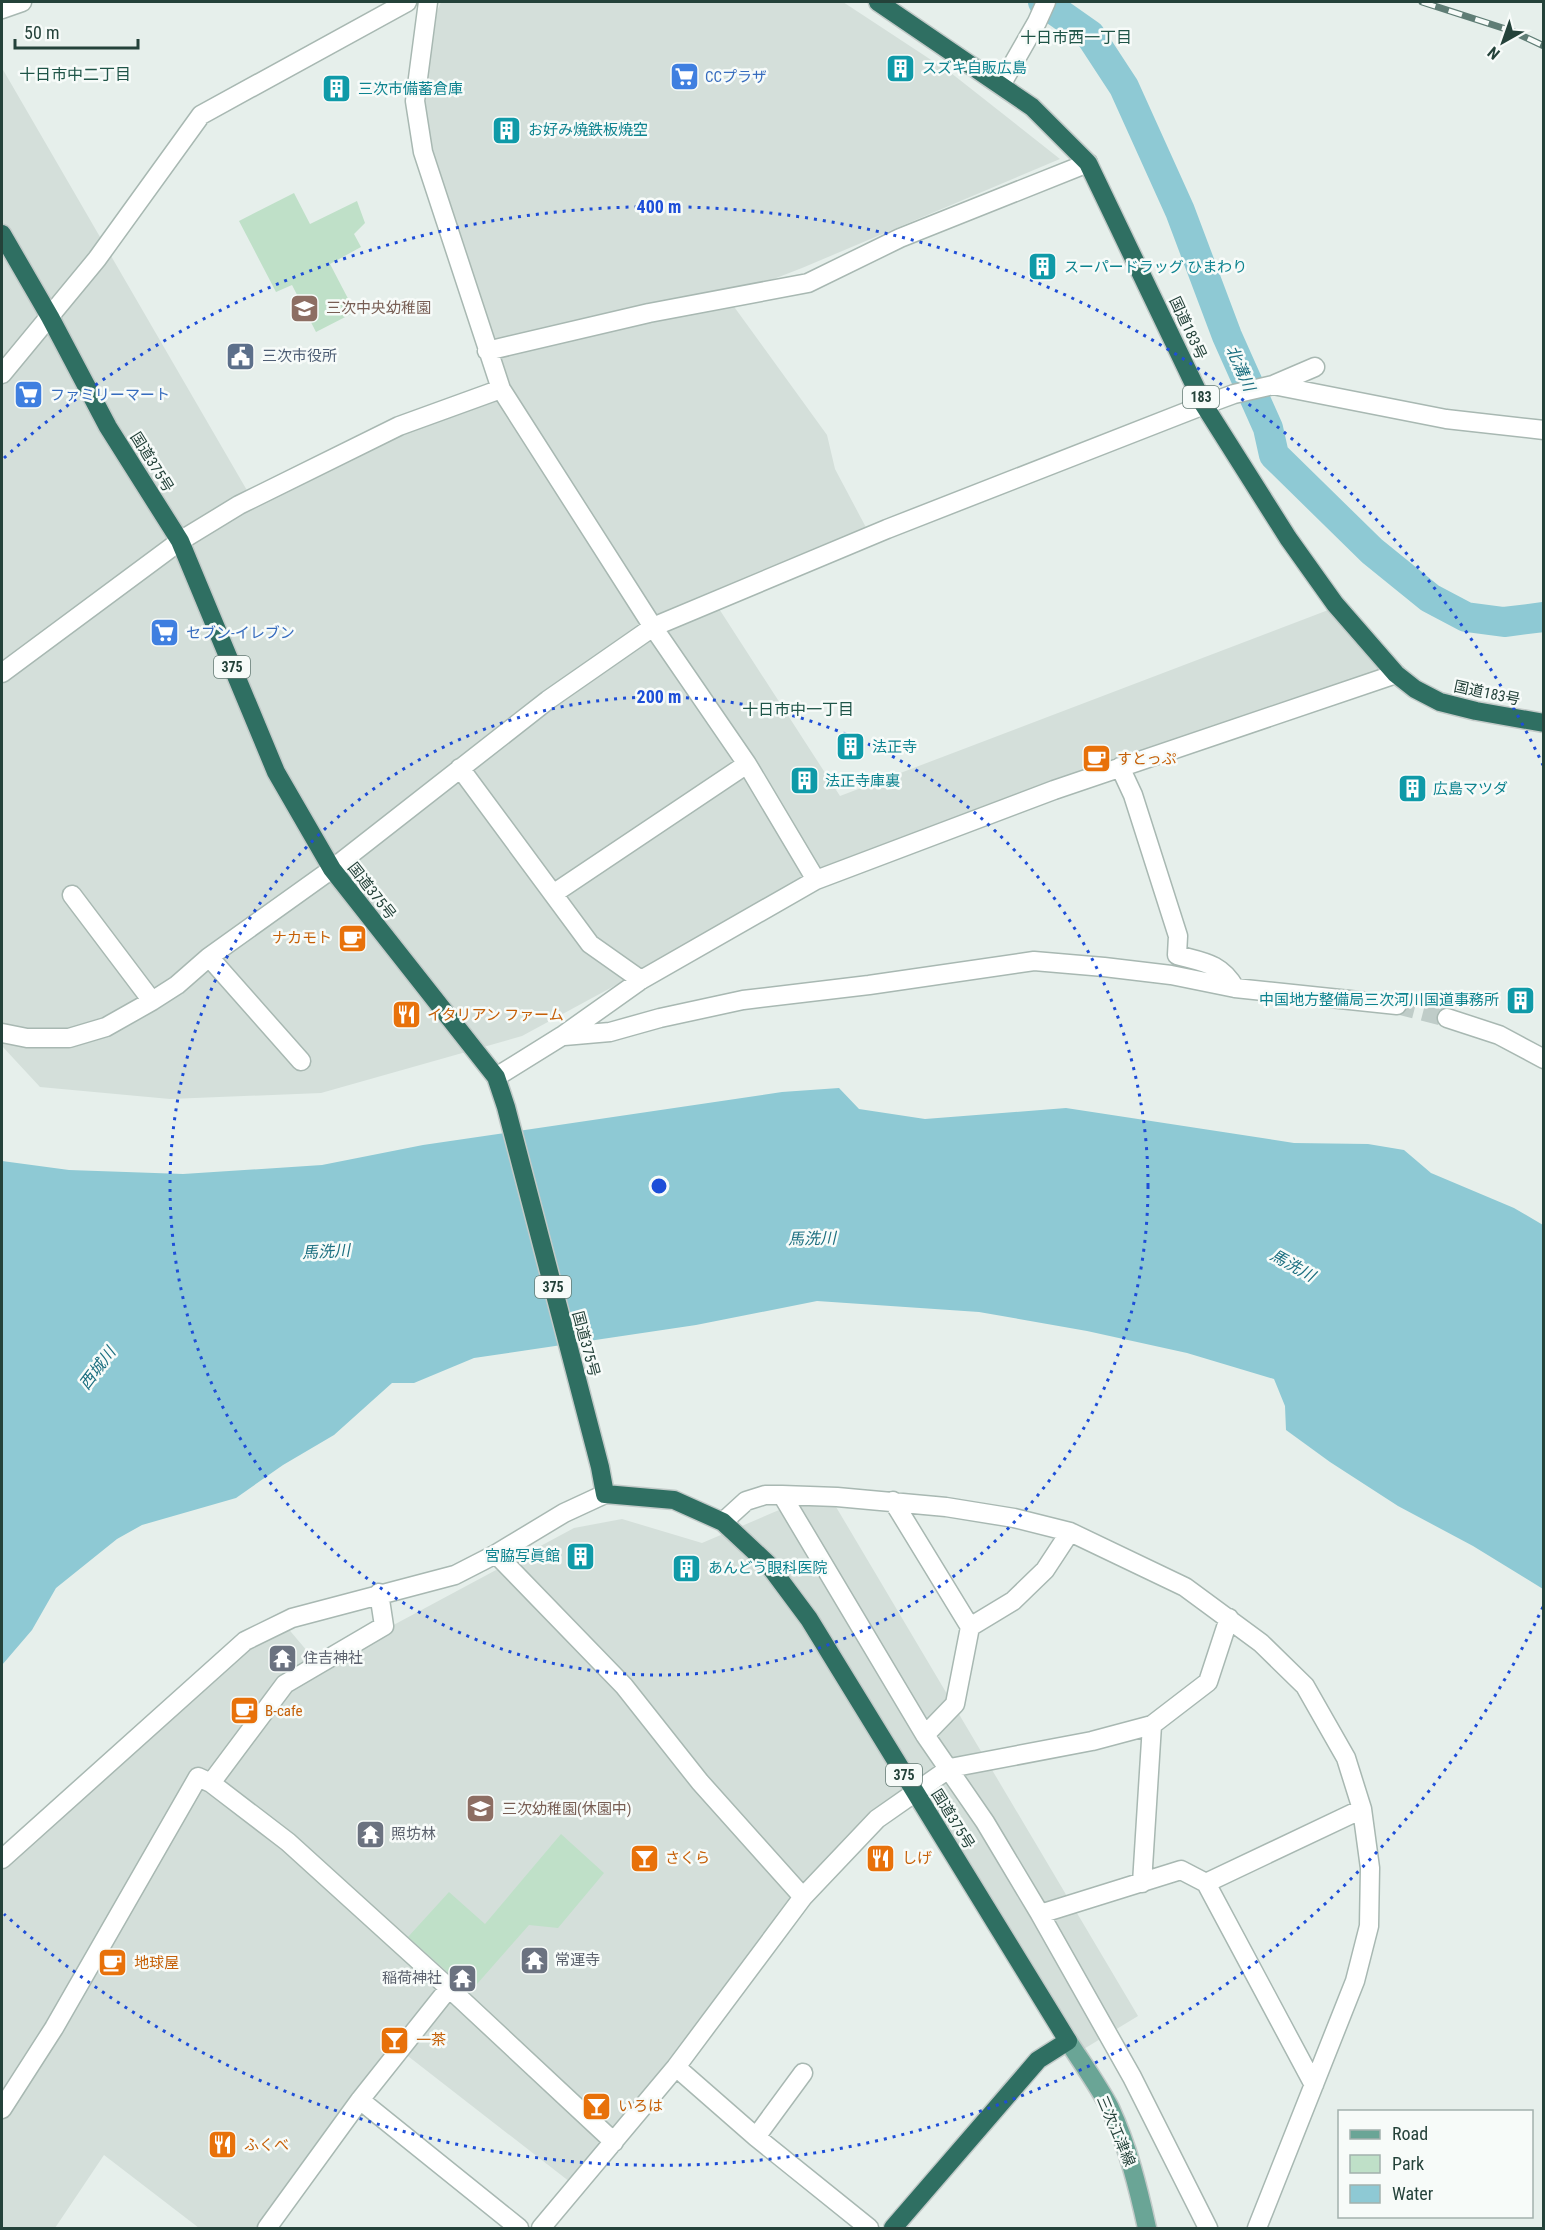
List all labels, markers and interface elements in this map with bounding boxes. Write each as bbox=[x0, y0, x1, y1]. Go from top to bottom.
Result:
scale bar bbox=[15, 12, 138, 50]
north arrow bbox=[1473, 12, 1533, 72]
text: 50 m bbox=[24, 22, 59, 43]
district label: 十日市西一丁目 bbox=[1020, 28, 1132, 47]
text: N bbox=[1484, 43, 1504, 64]
building icon: スズキ自販広島 bbox=[885, 52, 917, 84]
place label: スズキ自販広島 bbox=[922, 59, 1027, 77]
supermarket icon: CCプラザ bbox=[668, 61, 700, 93]
district label: 十日市中二丁目 bbox=[19, 65, 131, 84]
place label: CCプラザ bbox=[705, 68, 767, 86]
building icon: 三次市備蓄倉庫 bbox=[321, 73, 353, 105]
place label: 三次市備蓄倉庫 bbox=[358, 80, 463, 98]
building icon: お好み焼鉄板焼空 bbox=[491, 114, 523, 146]
place label: お好み焼鉄板焼空 bbox=[528, 121, 648, 139]
text: 400 m bbox=[637, 196, 681, 217]
building icon: スーパードラッグ ひまわり bbox=[1027, 251, 1059, 283]
place label: スーパードラッグ ひまわり bbox=[1064, 258, 1247, 276]
school or university icon: 三次中央幼稚園 bbox=[289, 292, 321, 324]
street label: 国道183号 bbox=[1166, 294, 1210, 362]
place label: 三次中央幼稚園 bbox=[326, 299, 431, 317]
public building icon: 三次市役所 bbox=[225, 340, 257, 372]
water label: 北溝川 bbox=[1222, 342, 1260, 396]
place label: 三次市役所 bbox=[262, 347, 337, 365]
supermarket icon: ファミリーマート bbox=[13, 379, 45, 411]
place label: ファミリーマート bbox=[50, 386, 170, 404]
road number: 183 bbox=[1183, 386, 1219, 408]
street label: 国道375号 bbox=[127, 429, 177, 495]
supermarket icon: セブン-イレブン bbox=[149, 617, 181, 649]
place label: セブン-イレブン bbox=[186, 624, 295, 642]
road number: 375 bbox=[214, 656, 250, 678]
street label: 国道183号 bbox=[1452, 677, 1522, 709]
text: 200 m bbox=[637, 686, 681, 707]
district label: 十日市中一丁目 bbox=[742, 700, 854, 719]
building icon: 法正寺 bbox=[835, 731, 867, 763]
place label: 法正寺 bbox=[872, 738, 917, 756]
cafe icon: すとっぷ bbox=[1080, 743, 1112, 775]
place label: すとっぷ bbox=[1117, 750, 1177, 768]
building icon: 法正寺庫裏 bbox=[788, 765, 820, 797]
place label: 法正寺庫裏 bbox=[825, 772, 900, 790]
building icon: 広島マツダ bbox=[1396, 773, 1428, 805]
place label: 広島マツダ bbox=[1433, 780, 1508, 798]
street label: 国道375号 bbox=[344, 859, 400, 923]
cafe icon: ナカモト bbox=[337, 922, 369, 954]
place label: ナカモト bbox=[272, 929, 332, 947]
building icon: 中国地方整備局三次河川国道事務所 bbox=[1504, 984, 1536, 1016]
place label: 中国地方整備局三次河川国道事務所 bbox=[1259, 991, 1499, 1009]
restaurant icon: イタリアン ファーム bbox=[390, 999, 422, 1031]
place label: イタリアン ファーム bbox=[427, 1006, 564, 1024]
centre of rings bbox=[649, 1176, 669, 1196]
water label: 馬洗川 bbox=[788, 1229, 838, 1248]
water label: 馬洗川 bbox=[302, 1241, 352, 1262]
water label: 馬洗川 bbox=[1267, 1245, 1320, 1286]
road number: 375 bbox=[535, 1276, 571, 1298]
street label: 国道375号 bbox=[569, 1309, 603, 1379]
water label: 西城川 bbox=[75, 1342, 121, 1393]
building icon: 宮脇写眞館 bbox=[565, 1540, 597, 1572]
place label: 宮脇写眞館 bbox=[485, 1547, 560, 1565]
building icon: あんどう眼科医院 bbox=[671, 1552, 703, 1584]
place label: あんどう眼科医院 bbox=[708, 1559, 828, 1577]
temple icon: 住吉神社 bbox=[266, 1642, 298, 1674]
place label: 住吉神社 bbox=[303, 1649, 363, 1667]
cafe icon: B-cafe bbox=[228, 1695, 260, 1727]
place label: B-cafe bbox=[265, 1702, 303, 1720]
road number: 375 bbox=[886, 1764, 922, 1786]
street label: 国道375号 bbox=[928, 1786, 978, 1852]
school or university icon: 三次幼稚園(休園中) bbox=[465, 1793, 497, 1825]
place label: 三次幼稚園(休園中) bbox=[502, 1800, 632, 1818]
temple icon: 照坊林 bbox=[354, 1818, 386, 1850]
place label: 照坊林 bbox=[391, 1825, 436, 1843]
bar icon: さくら bbox=[628, 1842, 660, 1874]
restaurant icon: しげ bbox=[865, 1842, 897, 1874]
place label: さくら bbox=[665, 1849, 710, 1867]
place label: しげ bbox=[902, 1849, 932, 1867]
temple icon: 常運寺 bbox=[518, 1944, 550, 1976]
cafe icon: 地球屋 bbox=[97, 1947, 129, 1979]
place label: 常運寺 bbox=[555, 1951, 600, 1969]
place label: 地球屋 bbox=[134, 1954, 179, 1972]
temple icon: 稲荷神社 bbox=[447, 1962, 479, 1994]
place label: 稲荷神社 bbox=[382, 1969, 442, 1987]
bar icon: 一茶 bbox=[379, 2024, 411, 2056]
place label: 一茶 bbox=[416, 2031, 446, 2049]
bar icon: いろは bbox=[581, 2090, 613, 2122]
street label: 三次江津線 bbox=[1093, 2093, 1139, 2169]
place label: いろは bbox=[618, 2097, 663, 2115]
legend bbox=[1338, 2110, 1533, 2218]
text: Road bbox=[1392, 2123, 1428, 2144]
restaurant icon: ふくべ bbox=[207, 2129, 239, 2161]
place label: ふくべ bbox=[244, 2136, 289, 2154]
text: Park bbox=[1392, 2153, 1424, 2174]
text: Water bbox=[1392, 2183, 1434, 2204]

